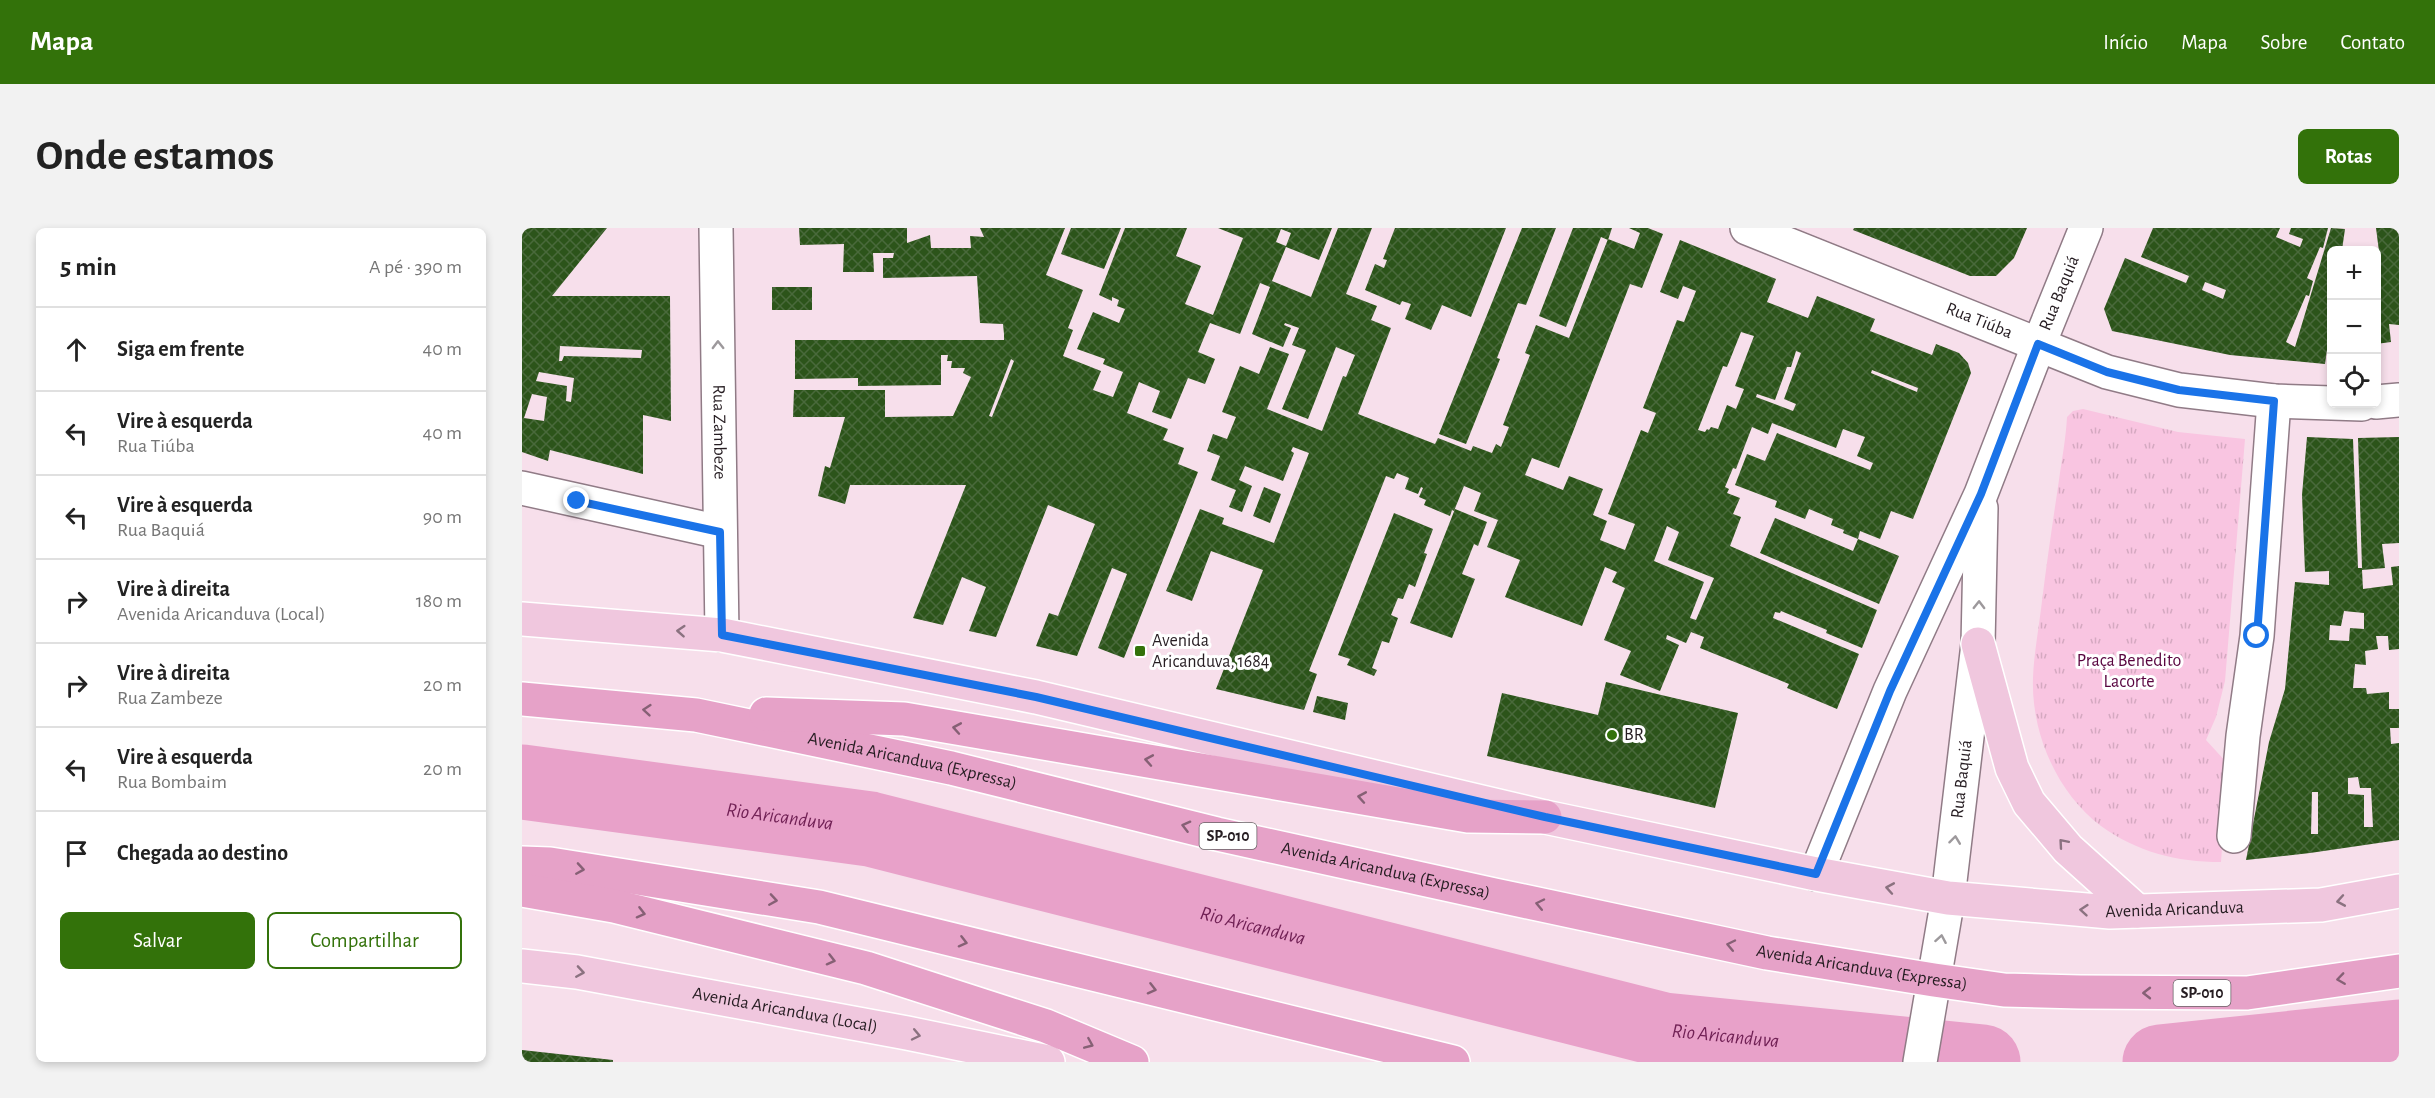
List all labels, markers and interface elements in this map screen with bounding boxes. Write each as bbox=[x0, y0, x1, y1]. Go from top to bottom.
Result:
text: Mapa bbox=[30, 28, 93, 56]
text: Início bbox=[2103, 32, 2148, 53]
text: Mapa bbox=[2181, 32, 2228, 53]
text: Sobre bbox=[2261, 32, 2307, 53]
text: Contato bbox=[2340, 32, 2405, 53]
button: Rotas bbox=[2298, 129, 2399, 184]
text: Onde estamos bbox=[36, 135, 274, 177]
map controls bbox=[2327, 246, 2381, 408]
button: + bbox=[2327, 246, 2381, 300]
street label: Rua Baquiá bbox=[2036, 253, 2083, 333]
text: 5 min bbox=[60, 254, 117, 280]
text: A pé · 390 m bbox=[369, 257, 462, 277]
street label: Rua Tiúba bbox=[1943, 299, 2015, 342]
button: − bbox=[2327, 300, 2381, 354]
icon: ahead bbox=[60, 333, 93, 366]
text: Siga em frente bbox=[117, 338, 244, 360]
text: 40 m bbox=[423, 339, 462, 359]
one-way arrow bbox=[712, 341, 724, 350]
button: locate bbox=[2327, 354, 2381, 408]
street label: Rua Zambeze bbox=[709, 384, 729, 480]
text: Vire à esquerda bbox=[117, 410, 253, 432]
icon: left bbox=[60, 417, 93, 450]
text: 40 m bbox=[423, 423, 462, 443]
text: Rua Tiúba bbox=[117, 436, 195, 456]
route end bbox=[563, 487, 589, 513]
text: Vire à esquerda bbox=[117, 494, 253, 516]
icon: left bbox=[60, 501, 93, 534]
text: 90 m bbox=[423, 507, 462, 527]
text: Rua Baquiá bbox=[117, 520, 205, 540]
text: Vire à direita bbox=[117, 578, 230, 600]
icon: right bbox=[60, 585, 93, 618]
text: 180 m bbox=[416, 591, 462, 611]
one-way arrow bbox=[1973, 600, 1985, 609]
text: Avenida Aricanduva (Local) bbox=[117, 604, 326, 624]
route start bbox=[2243, 622, 2269, 648]
one-way arrow bbox=[676, 625, 685, 638]
place label: Avenida Aricanduva, 1684 bbox=[1152, 632, 1270, 671]
marker: Avenida Aricanduva, 1684 bbox=[1133, 644, 1147, 658]
park label: Praça Benedito Lacorte bbox=[2077, 652, 2181, 691]
text: Vire à direita bbox=[117, 662, 230, 684]
icon: right bbox=[60, 669, 93, 702]
text: 20 m bbox=[423, 675, 462, 695]
text: Rua Zambeze bbox=[117, 688, 223, 708]
one-way arrow bbox=[642, 704, 651, 717]
one-way arrow bbox=[952, 722, 962, 735]
place label: BR bbox=[1624, 726, 1644, 744]
marker: BR bbox=[1605, 728, 1619, 742]
street label: Avenida Aricanduva (Expressa) bbox=[806, 729, 1019, 793]
street label: Rua Baquiá bbox=[1948, 739, 1976, 820]
text: Vire à esquerda bbox=[117, 746, 253, 768]
icon: left bbox=[60, 753, 93, 786]
one-way arrow bbox=[1144, 754, 1154, 767]
text: 20 m bbox=[423, 759, 462, 779]
text: Rua Bombaim bbox=[117, 772, 227, 792]
one-way arrow bbox=[1357, 791, 1367, 803]
water label: Rio Aricanduva bbox=[725, 800, 834, 834]
one-way arrow bbox=[1181, 820, 1191, 833]
road number: SP-010 bbox=[1200, 823, 1256, 849]
one-way arrow bbox=[1948, 836, 1961, 845]
icon: arrive bbox=[60, 837, 93, 870]
street label: Avenida Aricanduva (Expressa) bbox=[1279, 839, 1492, 903]
one-way arrow bbox=[2059, 839, 2070, 850]
text: Chegada ao destino bbox=[117, 842, 288, 864]
one-way arrow bbox=[575, 863, 585, 875]
one-way arrow bbox=[1885, 882, 1895, 895]
one-way arrow bbox=[767, 893, 777, 906]
one-way arrow bbox=[2337, 895, 2346, 907]
one-way arrow bbox=[1536, 899, 1546, 912]
street label: Avenida Aricanduva bbox=[2105, 899, 2244, 921]
water label: Rio Aricanduva bbox=[1198, 903, 1307, 949]
one-way arrow bbox=[2079, 904, 2088, 917]
one-way arrow bbox=[636, 905, 646, 918]
button: Salvar bbox=[60, 912, 255, 969]
button: Compartilhar bbox=[267, 912, 462, 969]
one-way arrow bbox=[1934, 934, 1946, 944]
one-way arrow bbox=[958, 935, 968, 948]
one-way arrow bbox=[1726, 939, 1736, 952]
street label: Avenida Aricanduva (Expressa) bbox=[1755, 942, 1969, 994]
one-way arrow bbox=[825, 952, 835, 965]
one-way arrow bbox=[576, 966, 585, 978]
one-way arrow bbox=[2336, 973, 2346, 985]
road number: SP-010 bbox=[2174, 980, 2230, 1006]
one-way arrow bbox=[1147, 981, 1157, 994]
street label: Avenida Aricanduva (Local) bbox=[691, 985, 879, 1036]
one-way arrow bbox=[2143, 987, 2152, 999]
water label: Rio Aricanduva bbox=[1671, 1021, 1780, 1051]
one-way arrow bbox=[911, 1028, 921, 1041]
one-way arrow bbox=[1082, 1037, 1093, 1049]

